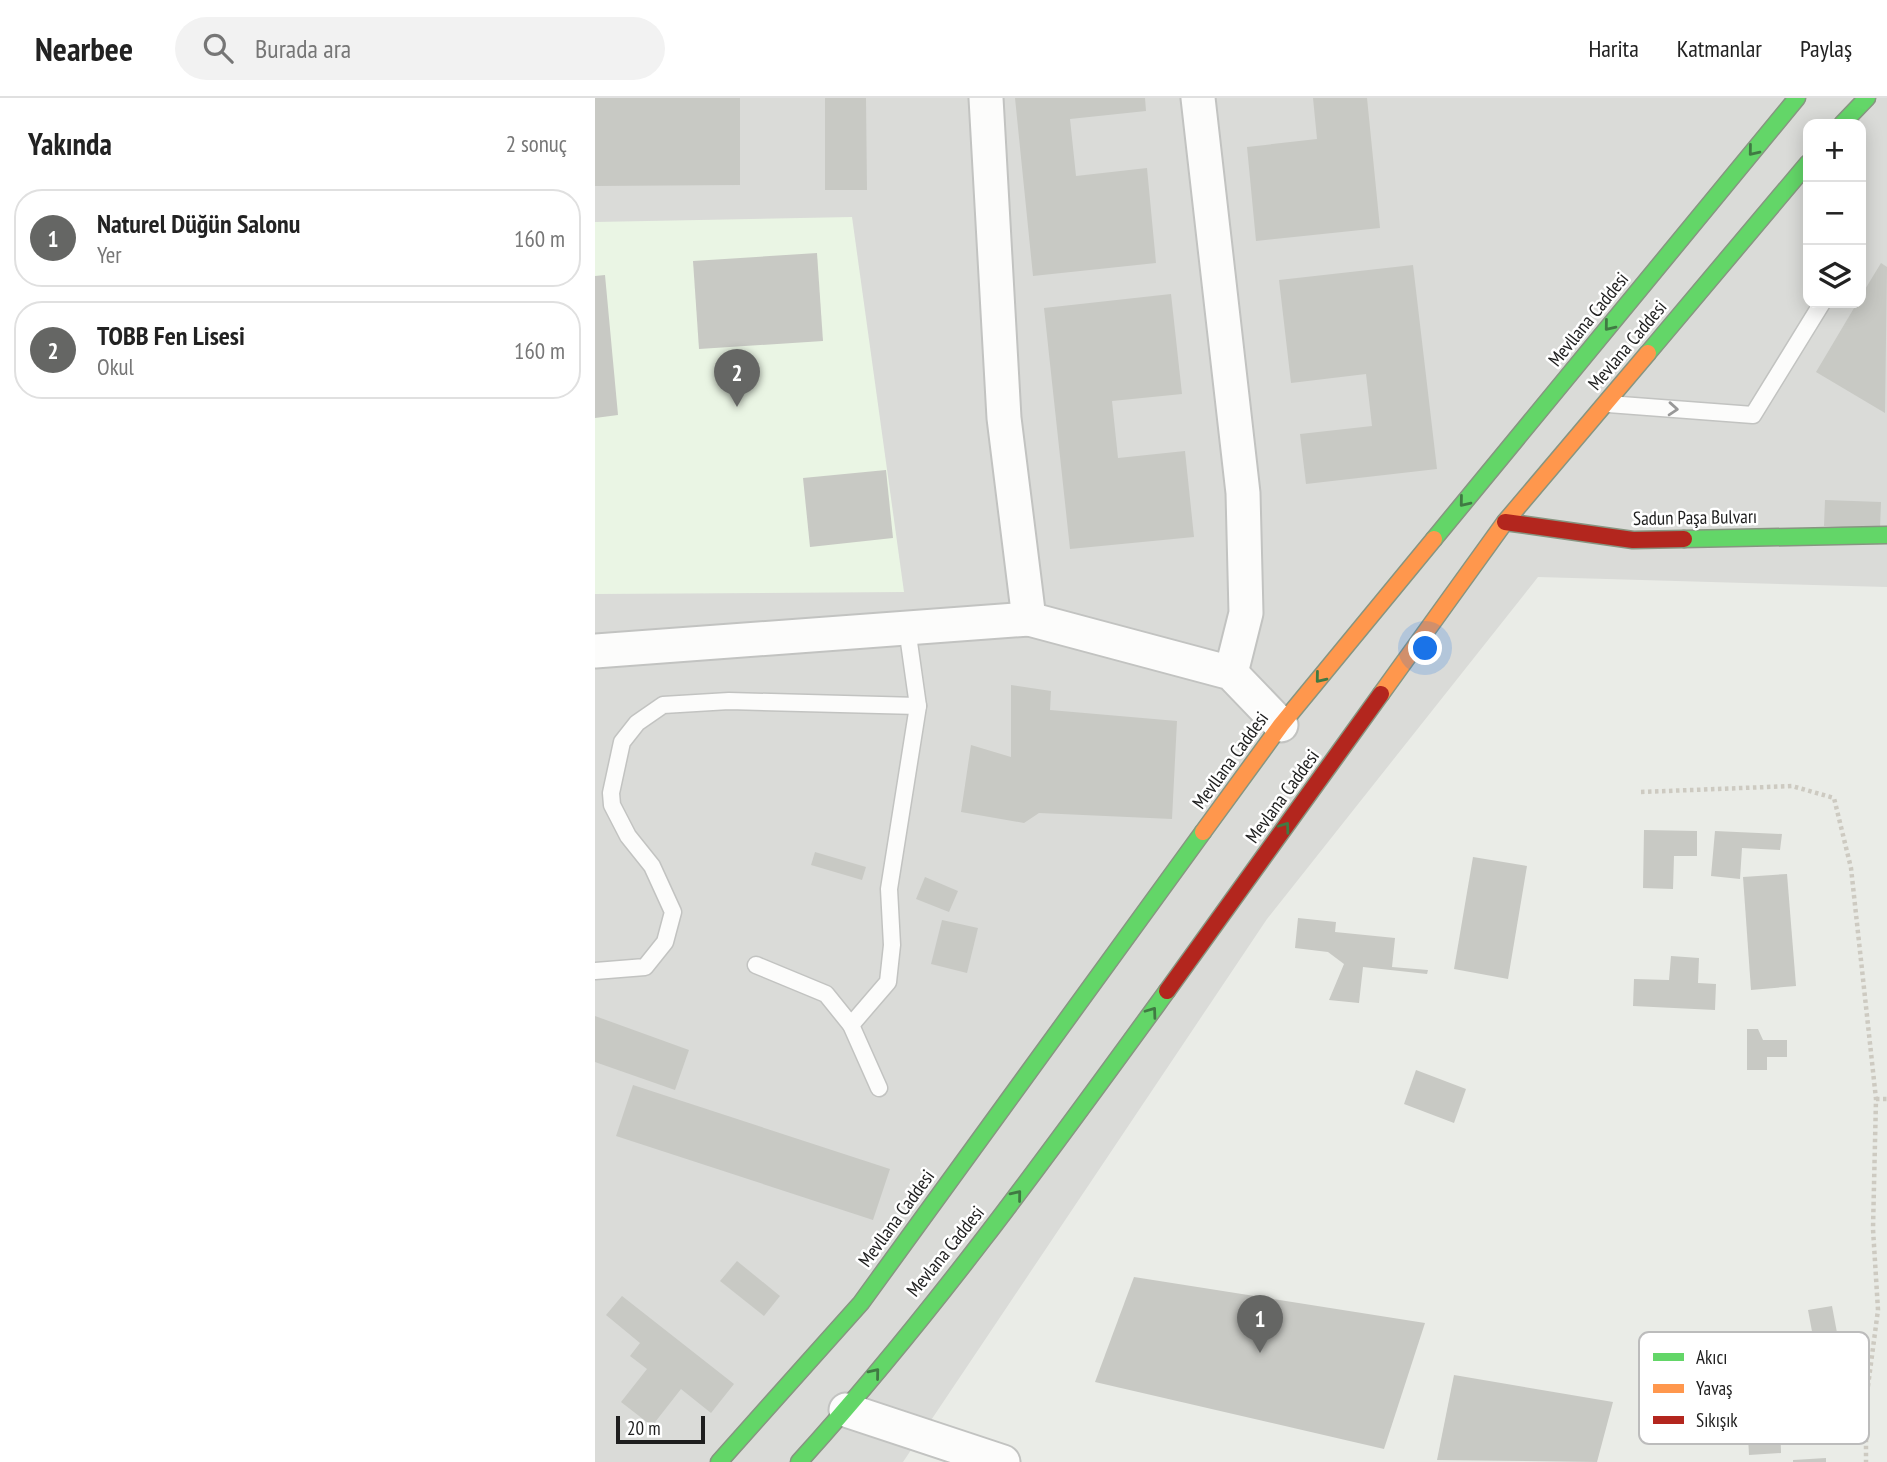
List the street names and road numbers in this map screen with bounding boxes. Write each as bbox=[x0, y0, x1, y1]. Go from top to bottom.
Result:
street label: Mevllana Caddesi bbox=[1543, 267, 1633, 371]
street label: Mevlana Caddesi bbox=[1582, 295, 1672, 395]
street label: Sadun Paşa Bulvarı bbox=[1633, 504, 1757, 530]
street label: Mevllana Caddesi bbox=[1187, 707, 1273, 813]
street label: Mevlana Caddesi bbox=[1240, 744, 1324, 848]
street label: Mevllana Caddesi bbox=[853, 1165, 939, 1271]
street label: Mevlana Caddesi bbox=[901, 1201, 989, 1301]

